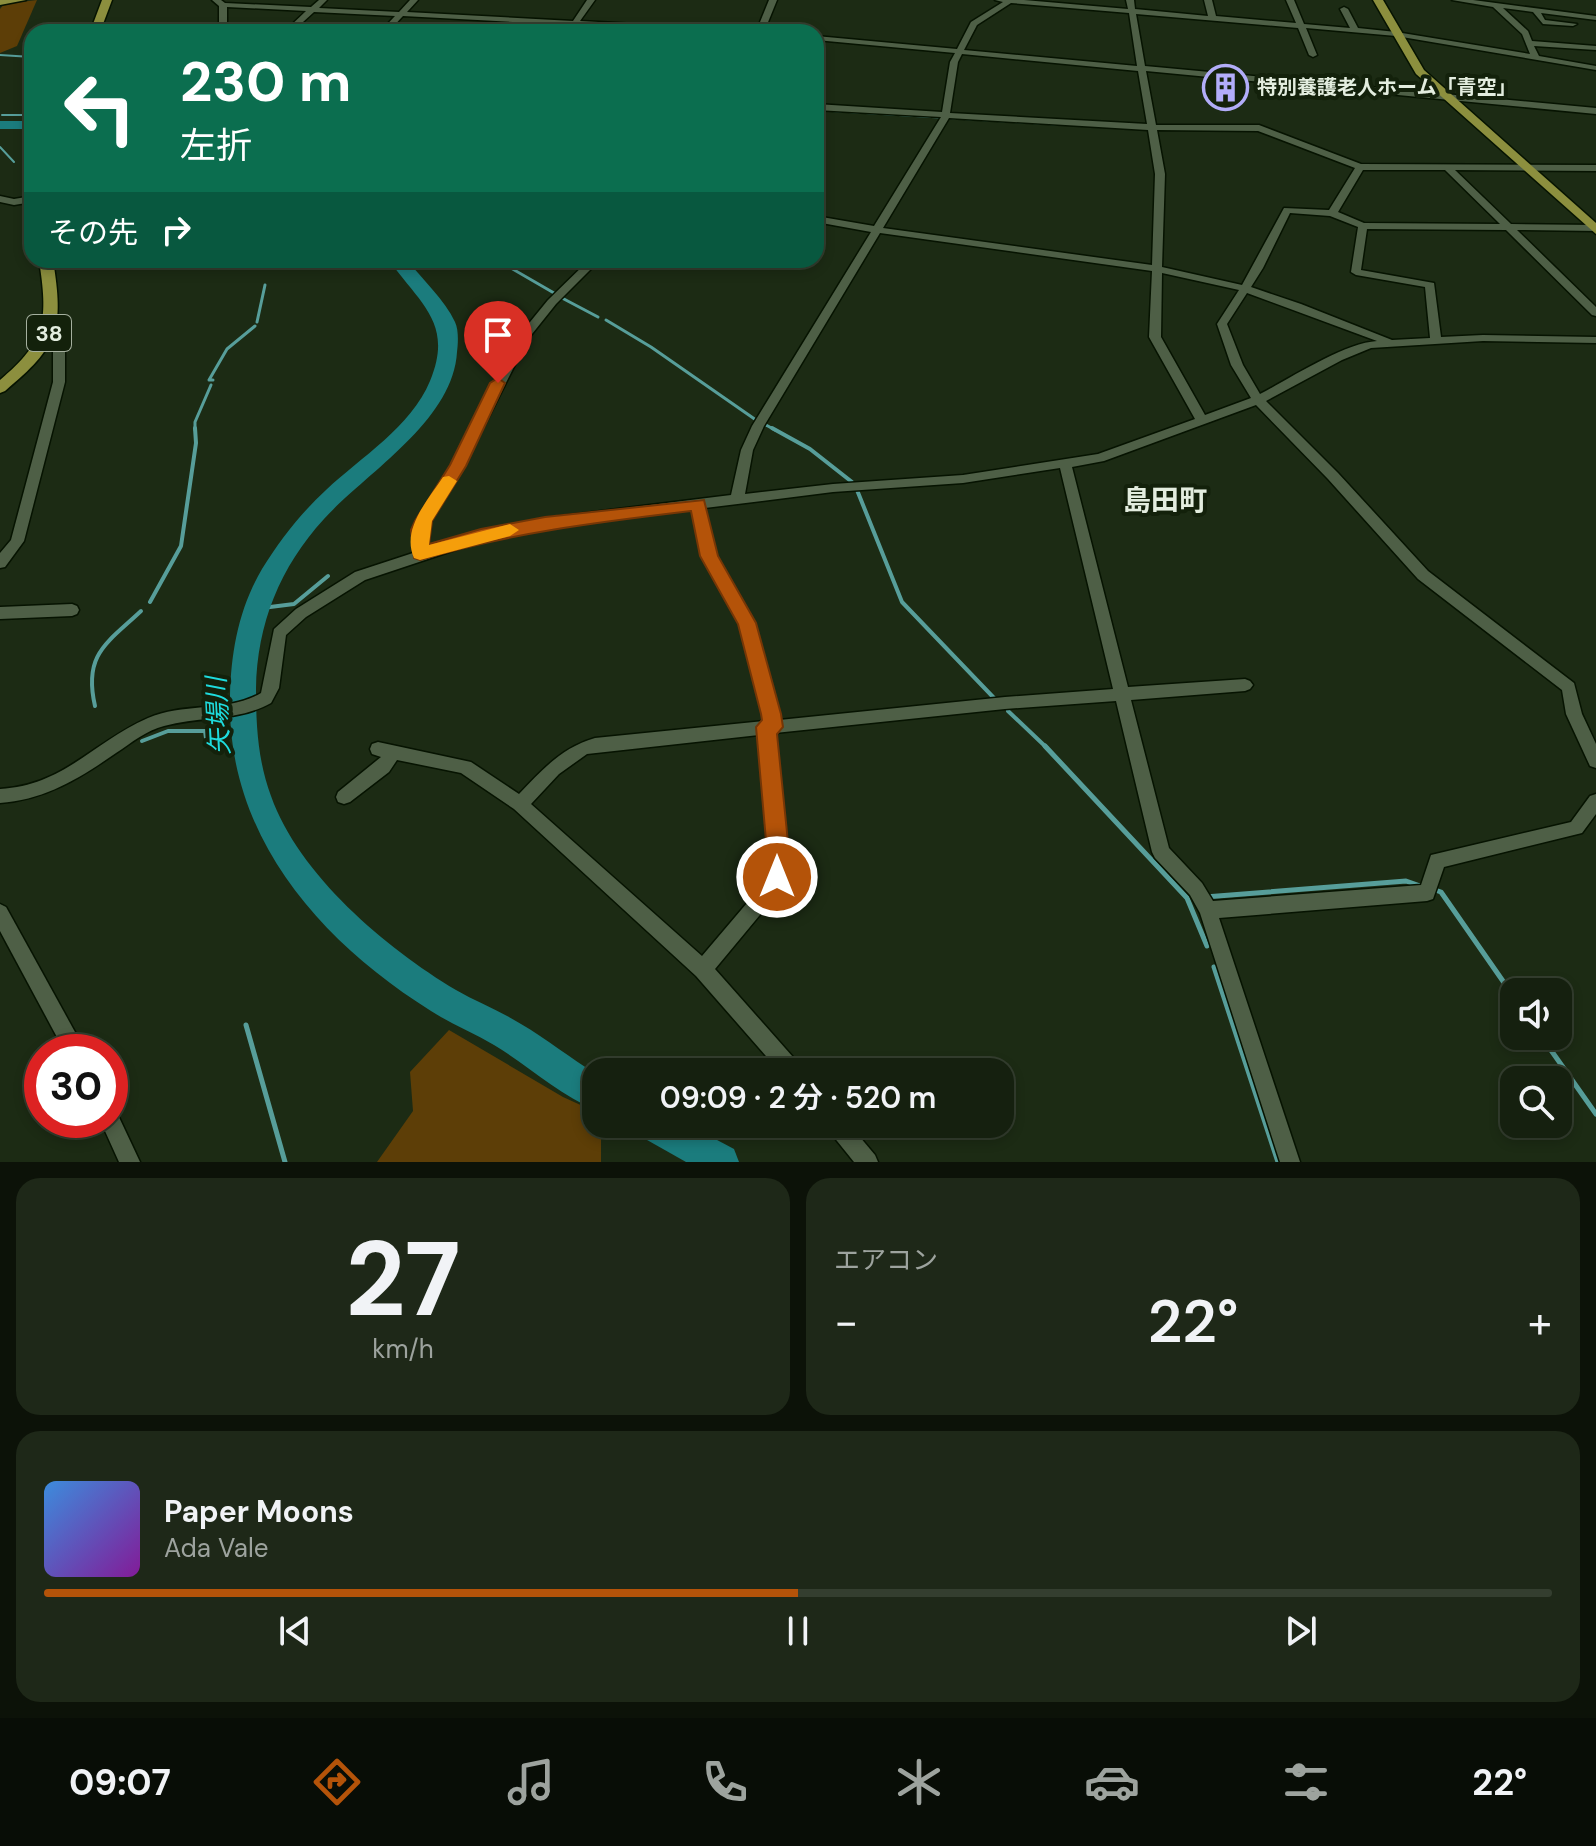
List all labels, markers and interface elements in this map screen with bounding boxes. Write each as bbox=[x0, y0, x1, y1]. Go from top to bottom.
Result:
text: 230 m bbox=[180, 45, 351, 118]
icon: left bbox=[48, 56, 152, 160]
building icon: 特別養護老人ホーム「青空」 bbox=[1202, 63, 1250, 111]
place label: 特別養護老人ホーム「青空」 bbox=[1257, 74, 1516, 100]
text: 左折 bbox=[180, 122, 252, 169]
icon: right bbox=[154, 208, 198, 252]
text: その先 bbox=[48, 213, 138, 252]
pin bbox=[464, 301, 532, 383]
icon: arrive bbox=[476, 313, 520, 357]
road number: 38 bbox=[27, 315, 71, 351]
district label: 島田町 bbox=[1123, 482, 1207, 519]
water label: 矢場川 bbox=[199, 673, 237, 756]
position arrow bbox=[735, 835, 819, 919]
map controls bbox=[1500, 978, 1572, 1138]
button: sound bbox=[1500, 978, 1572, 1050]
speed limit sign: 30 bbox=[24, 1034, 128, 1138]
button: search bbox=[1500, 1066, 1572, 1138]
text: 09:09 · 2 分 · 520 m bbox=[660, 1078, 936, 1117]
text: 27 bbox=[345, 1212, 461, 1347]
text: エアコン bbox=[834, 1243, 938, 1277]
text: 22° bbox=[1148, 1282, 1238, 1361]
text: − bbox=[834, 1293, 858, 1351]
text: + bbox=[1528, 1293, 1552, 1351]
text: km/h bbox=[372, 1332, 434, 1366]
text: Paper Moons bbox=[164, 1492, 354, 1531]
text: Ada Vale bbox=[164, 1531, 269, 1565]
icon: previous bbox=[273, 1609, 317, 1653]
icon: pause bbox=[776, 1609, 820, 1653]
icon: next bbox=[1279, 1609, 1323, 1653]
icon: directions bbox=[309, 1754, 365, 1810]
icon: music bbox=[503, 1754, 559, 1810]
icon: phone bbox=[697, 1754, 753, 1810]
icon: climate bbox=[891, 1754, 947, 1810]
icon: car bbox=[1084, 1754, 1140, 1810]
icon: filters bbox=[1278, 1754, 1334, 1810]
text: 09:07 bbox=[69, 1759, 171, 1806]
text: 22° bbox=[1472, 1759, 1527, 1806]

